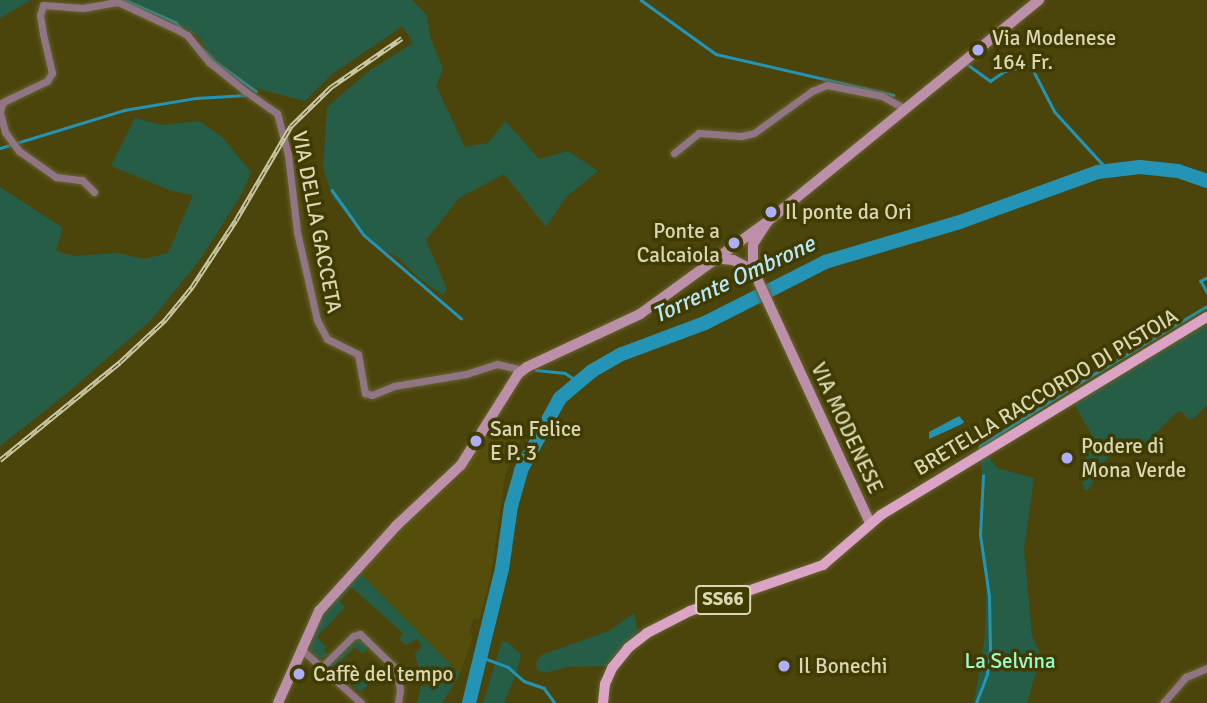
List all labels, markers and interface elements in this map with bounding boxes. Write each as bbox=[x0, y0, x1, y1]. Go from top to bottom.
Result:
place label: Via Modenese 164 Fr. bbox=[992, 25, 1116, 75]
marker: Via Modenese 164 Fr. bbox=[970, 42, 986, 58]
street label: VIA DELLA GACCETA bbox=[287, 129, 347, 315]
place label: Il ponte da Ori bbox=[785, 199, 912, 225]
marker: Il ponte da Ori bbox=[763, 204, 779, 220]
place label: Ponte a Calcaiola bbox=[637, 218, 720, 268]
water label: Torrente Ombrone bbox=[648, 230, 820, 330]
marker: Ponte a Calcaiola bbox=[726, 235, 742, 251]
street label: BRETELLA RACCORDO DI PISTOIA bbox=[910, 303, 1182, 481]
street label: VIA MODENESE bbox=[806, 358, 888, 498]
place label: San Felice E P. 3 bbox=[490, 416, 581, 466]
marker: San Felice E P. 3 bbox=[468, 433, 484, 449]
place label: Podere di Mona Verde bbox=[1081, 433, 1186, 483]
marker: Podere di Mona Verde bbox=[1059, 450, 1075, 466]
road number: SS66 bbox=[695, 584, 751, 615]
park label: La Selvina bbox=[964, 648, 1056, 674]
place label: Il Bonechi bbox=[798, 653, 888, 679]
marker: Il Bonechi bbox=[776, 658, 792, 674]
place label: Caffè del tempo bbox=[313, 661, 453, 687]
marker: Caffè del tempo bbox=[291, 666, 307, 682]

